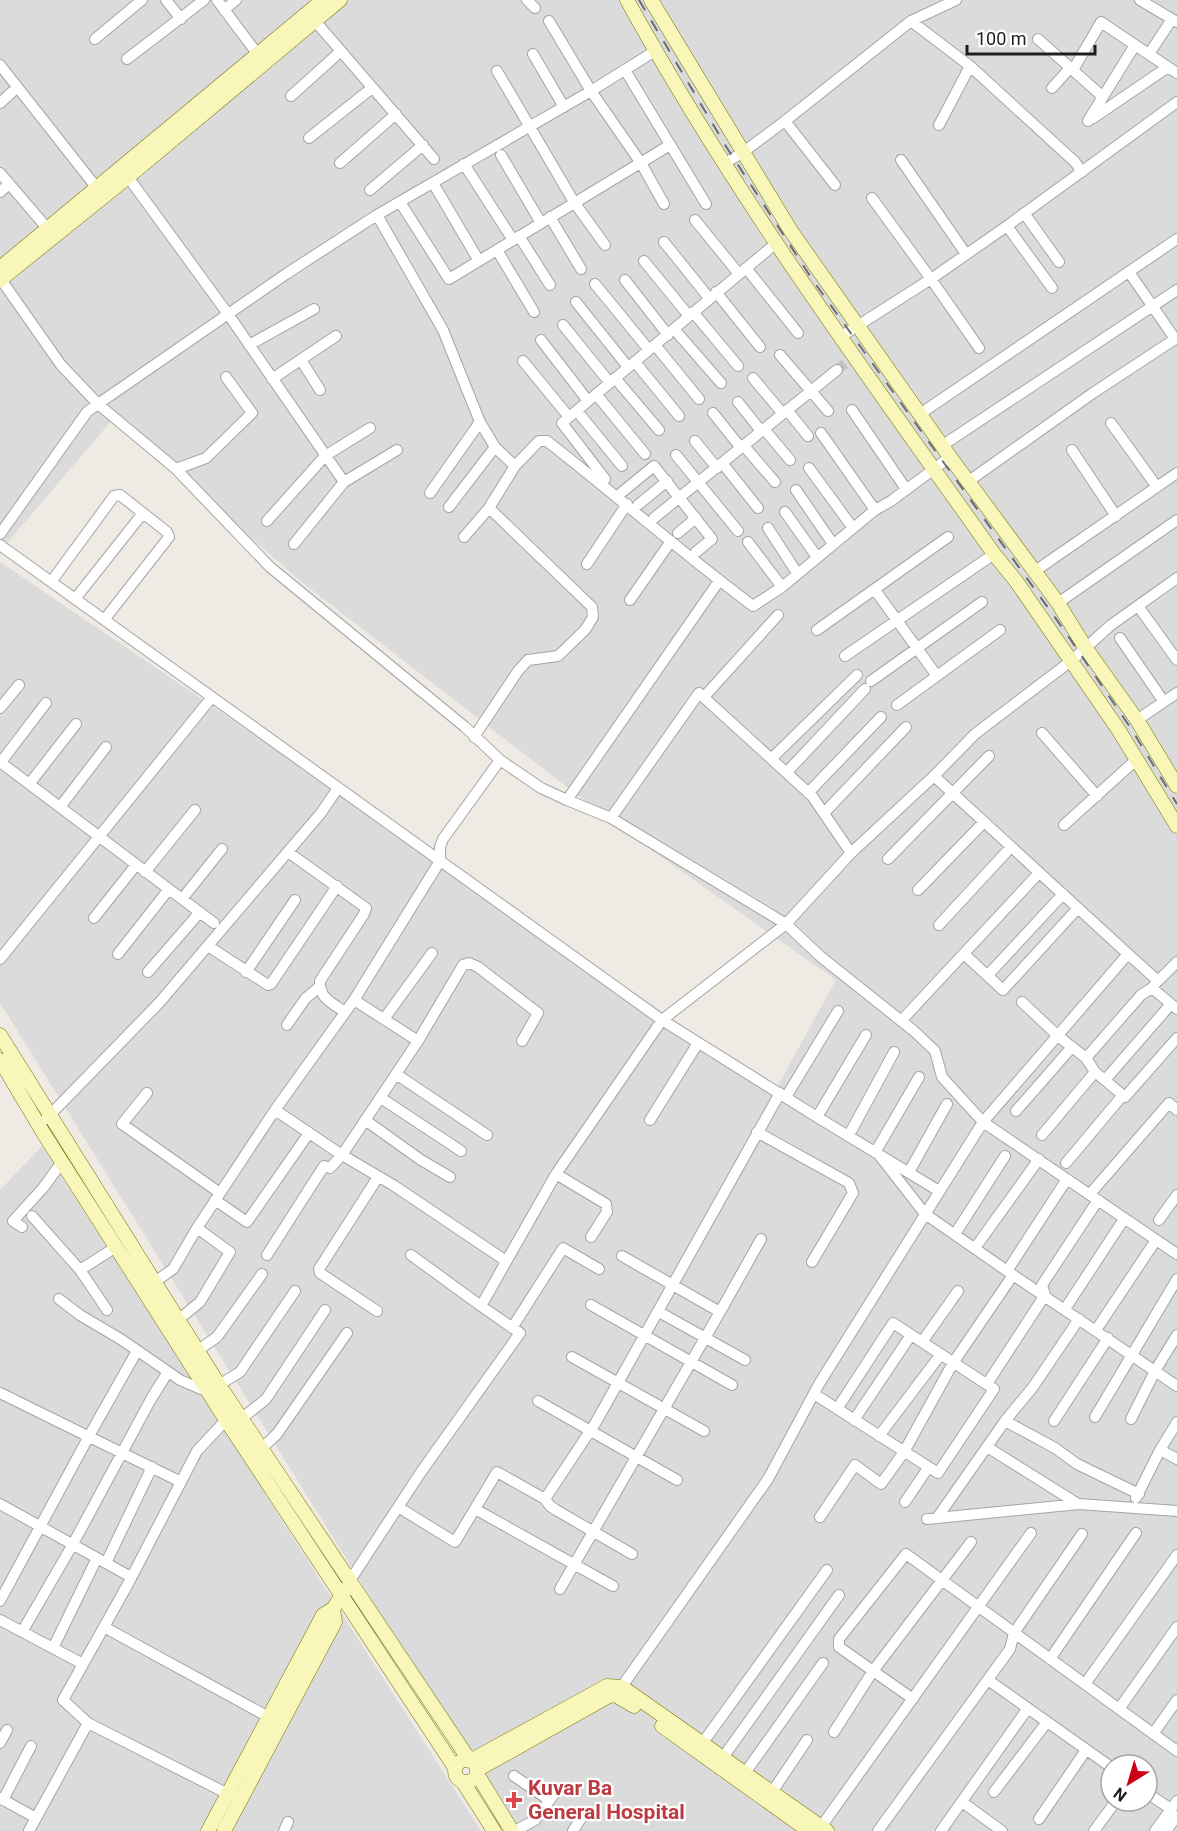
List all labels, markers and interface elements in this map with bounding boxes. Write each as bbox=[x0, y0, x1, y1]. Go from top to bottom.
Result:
scale bar bbox=[967, 18, 1094, 56]
text: 100 m bbox=[976, 28, 1027, 49]
north arrow bbox=[1099, 1753, 1159, 1813]
place label: Kuvar Ba General Hospital bbox=[528, 1776, 685, 1824]
text: N bbox=[1110, 1784, 1131, 1806]
marker: Kuvar Ba General Hospital bbox=[505, 1791, 523, 1809]

